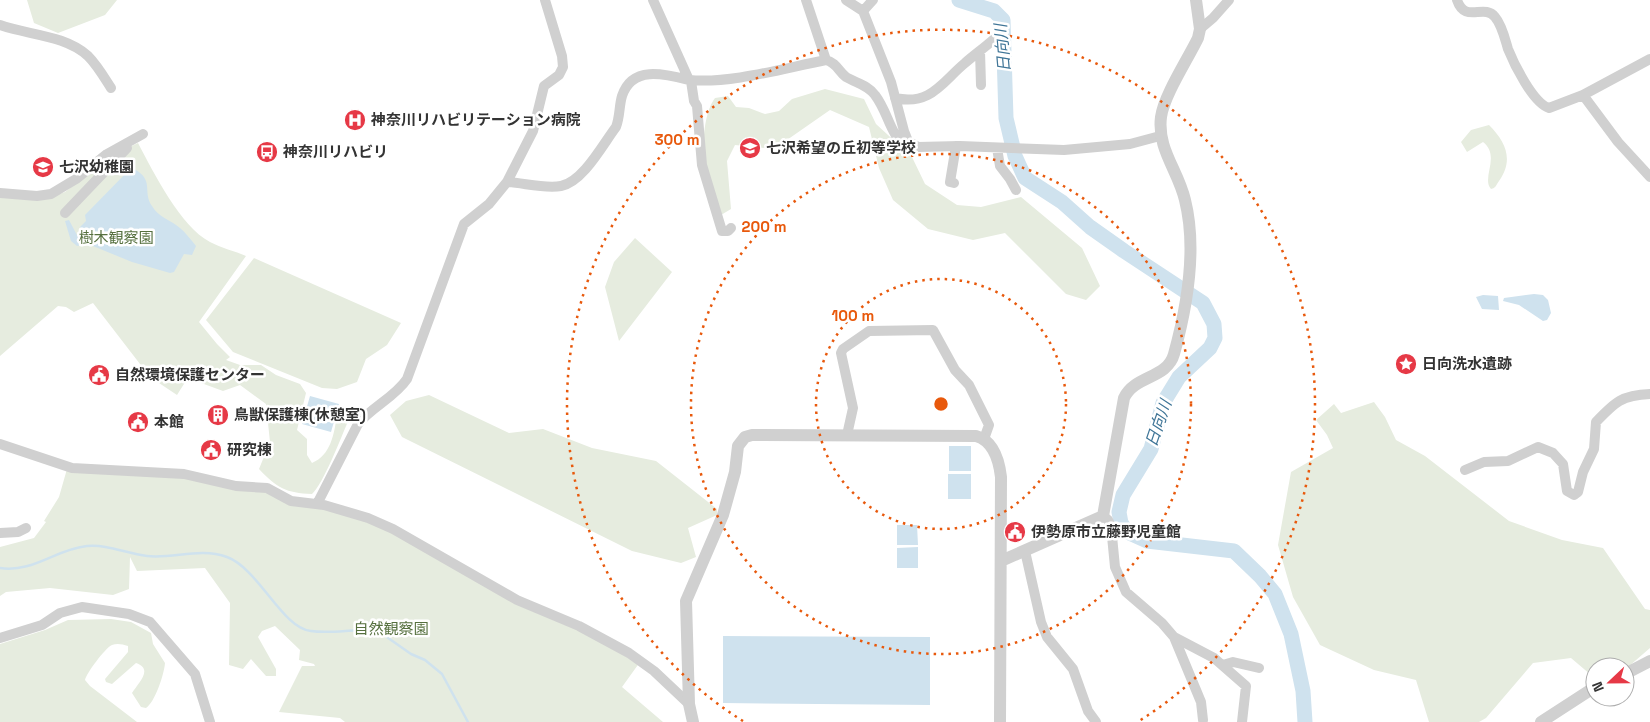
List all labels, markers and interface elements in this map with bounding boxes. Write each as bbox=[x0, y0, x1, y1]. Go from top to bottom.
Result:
water label: 日向川 bbox=[990, 21, 1015, 73]
hospital icon: 神奈川リハビリテーション病院 bbox=[343, 108, 367, 132]
place label: 神奈川リハビリテーション病院 bbox=[370, 110, 581, 129]
text: 300 m bbox=[654, 130, 700, 149]
school or university icon: 七沢希望の丘初等学校 bbox=[738, 136, 762, 160]
place label: 七沢希望の丘初等学校 bbox=[766, 138, 916, 157]
bus stop icon: 神奈川リハビリ bbox=[255, 140, 279, 164]
place label: 神奈川リハビリ bbox=[282, 142, 388, 161]
school or university icon: 七沢幼稚園 bbox=[31, 155, 55, 179]
place label: 七沢幼稚園 bbox=[59, 157, 134, 176]
text: 200 m bbox=[742, 217, 786, 236]
park label: 樹木観察園 bbox=[78, 228, 154, 247]
text: 100 m bbox=[832, 306, 874, 325]
place icon: 日向洗水遺跡 bbox=[1394, 352, 1418, 376]
place label: 日向洗水遺跡 bbox=[1422, 354, 1512, 373]
public building icon: 自然環境保護センター bbox=[87, 363, 111, 387]
place label: 自然環境保護センター bbox=[115, 365, 265, 384]
centre of rings bbox=[932, 395, 950, 413]
water label: 日向川 bbox=[1141, 395, 1177, 449]
building icon: 鳥獣保護棟(休憩室) bbox=[206, 403, 230, 427]
place label: 鳥獣保護棟(休憩室) bbox=[234, 405, 366, 424]
public building icon: 本館 bbox=[126, 410, 150, 434]
place label: 本館 bbox=[154, 412, 184, 431]
public building icon: 研究棟 bbox=[199, 438, 223, 462]
place label: 研究棟 bbox=[227, 440, 272, 459]
public building icon: 伊勢原市立藤野児童館 bbox=[1003, 520, 1027, 544]
place label: 伊勢原市立藤野児童館 bbox=[1031, 522, 1181, 541]
park label: 自然観察園 bbox=[353, 619, 429, 638]
north arrow bbox=[1585, 657, 1635, 707]
text: N bbox=[1588, 679, 1608, 695]

